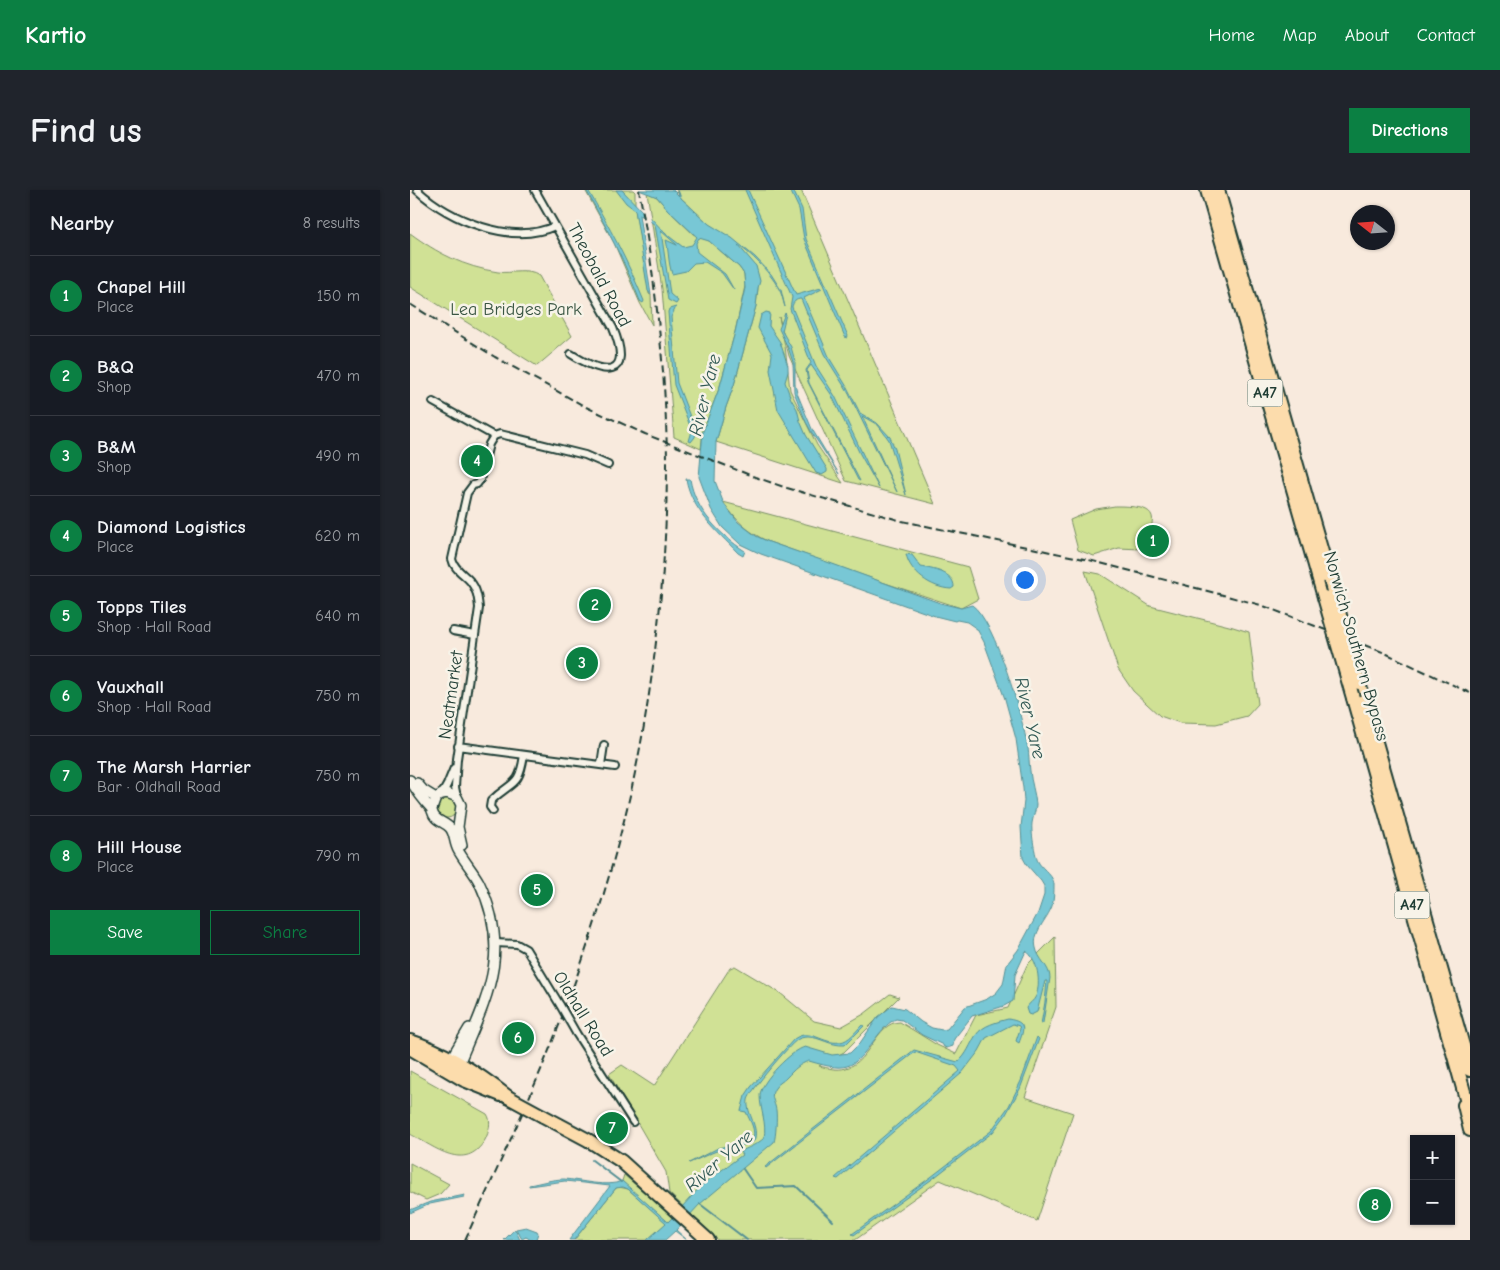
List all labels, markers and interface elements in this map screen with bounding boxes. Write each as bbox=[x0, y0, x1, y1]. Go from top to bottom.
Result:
text: Kartio bbox=[25, 21, 87, 49]
text: Home bbox=[1208, 25, 1255, 46]
text: Map bbox=[1283, 25, 1317, 46]
text: About bbox=[1345, 25, 1389, 46]
text: Contact bbox=[1417, 25, 1475, 46]
button: Directions bbox=[1349, 108, 1470, 153]
text: Find us bbox=[30, 110, 142, 151]
north arrow bbox=[1350, 205, 1395, 250]
text: Nearby bbox=[50, 211, 114, 235]
text: 8 results bbox=[303, 214, 360, 232]
street label: Theobald Road bbox=[563, 219, 635, 331]
text: Chapel Hill bbox=[97, 276, 186, 298]
text: 1 bbox=[63, 287, 69, 305]
text: 150 m bbox=[317, 287, 360, 305]
text: Place bbox=[97, 298, 133, 316]
park label: Lea Bridges Park bbox=[450, 299, 582, 320]
water label: River Yare bbox=[684, 351, 726, 438]
text: B&Q bbox=[97, 356, 134, 378]
text: 2 bbox=[62, 367, 70, 385]
text: 470 m bbox=[316, 367, 360, 385]
text: Shop bbox=[97, 378, 131, 396]
road number: A47 bbox=[1248, 380, 1282, 407]
text: B&M bbox=[97, 436, 136, 458]
pin: 4 bbox=[461, 442, 493, 480]
text: 3 bbox=[62, 447, 70, 465]
text: 490 m bbox=[315, 447, 360, 465]
text: Shop bbox=[97, 458, 131, 476]
text: Diamond Logistics bbox=[97, 516, 246, 538]
pin: 1 bbox=[1137, 522, 1169, 560]
text: 4 bbox=[62, 527, 70, 545]
text: 620 m bbox=[315, 527, 360, 545]
text: Place bbox=[97, 538, 133, 556]
street label: Norwich Southern Bypass bbox=[1319, 549, 1393, 743]
your location bbox=[1012, 567, 1038, 593]
pin: 2 bbox=[579, 586, 611, 624]
text: Topps Tiles bbox=[97, 596, 186, 618]
text: 5 bbox=[62, 607, 70, 625]
text: 640 m bbox=[315, 607, 360, 625]
text: Shop · Hall Road bbox=[97, 618, 212, 636]
pin: 3 bbox=[566, 644, 598, 682]
street label: Neatmarket bbox=[434, 649, 468, 741]
water label: River Yare bbox=[1010, 675, 1050, 762]
text: Vauxhall bbox=[97, 676, 164, 698]
text: 6 bbox=[62, 687, 70, 705]
text: 750 m bbox=[315, 687, 360, 705]
text: Shop · Hall Road bbox=[97, 698, 212, 716]
text: The Marsh Harrier bbox=[97, 756, 251, 778]
text: 7 bbox=[62, 767, 70, 785]
text: 750 m bbox=[315, 767, 360, 785]
text: Bar · Oldhall Road bbox=[97, 778, 221, 796]
text: Hill House bbox=[97, 836, 182, 858]
text: 8 bbox=[62, 847, 70, 865]
text: 790 m bbox=[316, 847, 360, 865]
text: Place bbox=[97, 858, 133, 876]
pin: 5 bbox=[521, 871, 553, 909]
road number: A47 bbox=[1394, 892, 1430, 918]
button: Save bbox=[50, 910, 200, 955]
button: Share bbox=[210, 910, 360, 955]
street label: Oldhall Road bbox=[548, 967, 618, 1061]
pin: 6 bbox=[502, 1019, 534, 1057]
pin: 7 bbox=[596, 1109, 628, 1147]
water label: River Yare bbox=[680, 1125, 758, 1197]
map controls bbox=[1410, 1135, 1455, 1225]
button: + bbox=[1410, 1135, 1455, 1180]
button: − bbox=[1410, 1180, 1455, 1225]
pin: 8 bbox=[1359, 1186, 1391, 1224]

